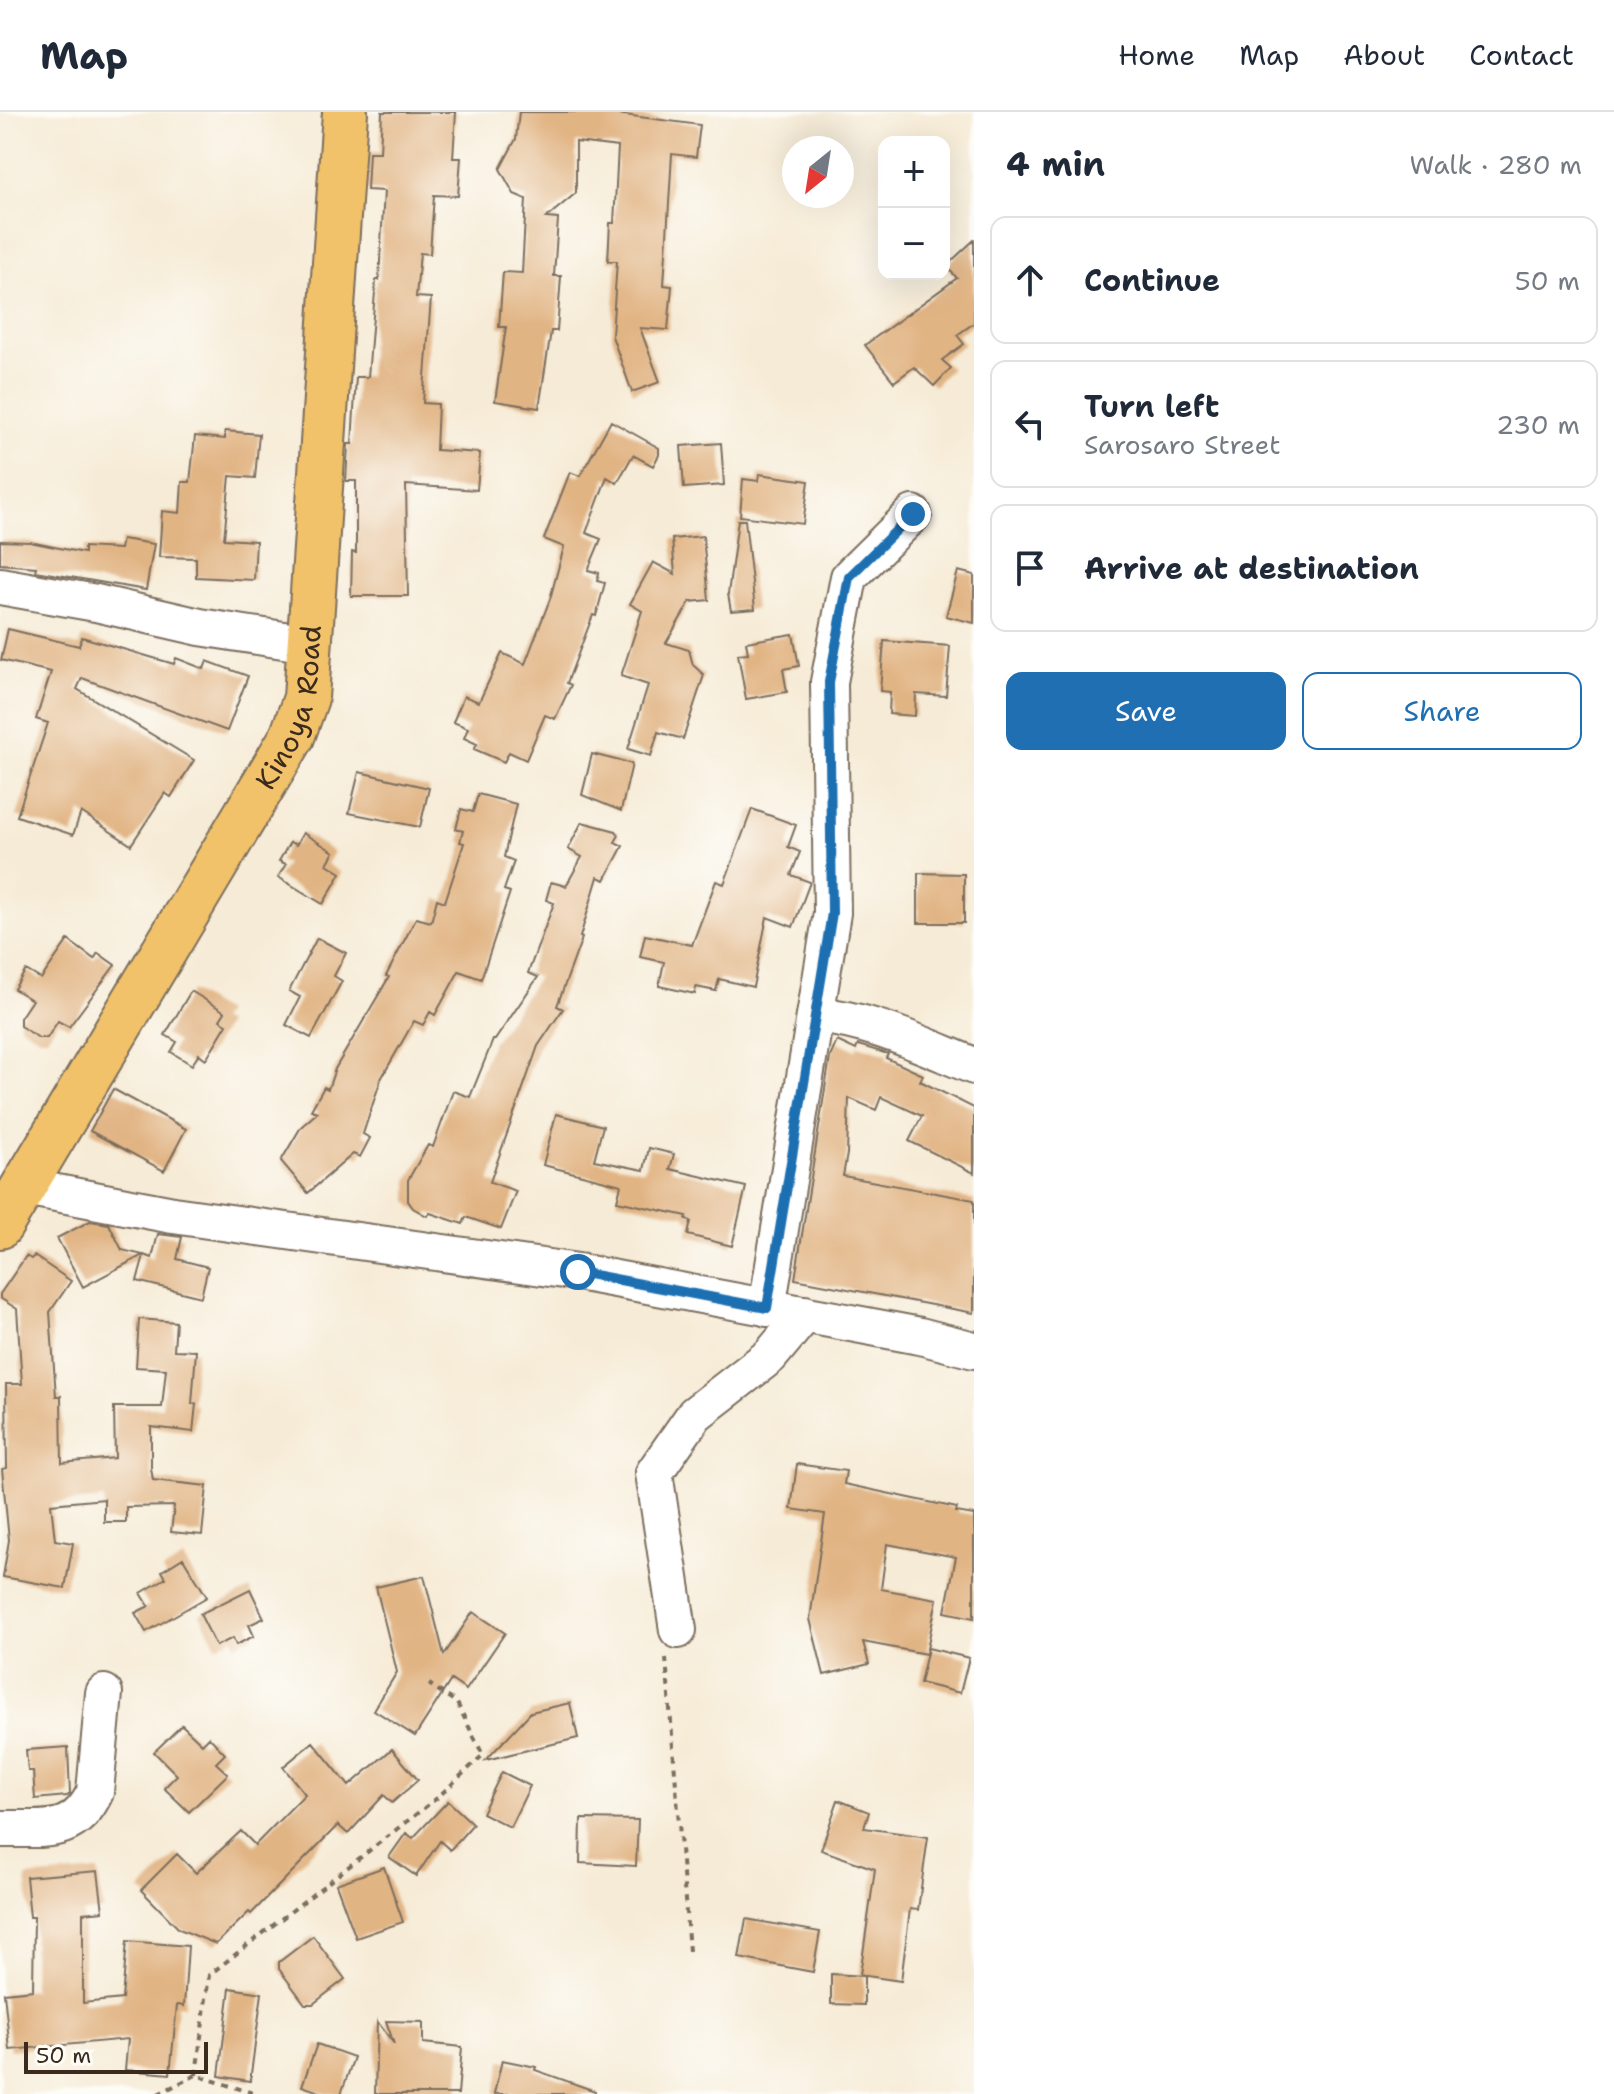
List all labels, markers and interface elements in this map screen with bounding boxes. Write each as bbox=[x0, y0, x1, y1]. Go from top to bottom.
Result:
text: Map bbox=[40, 30, 128, 81]
text: Home bbox=[1118, 36, 1195, 74]
text: Map bbox=[1239, 36, 1299, 74]
text: About bbox=[1343, 36, 1425, 74]
text: Contact bbox=[1469, 36, 1574, 74]
north arrow bbox=[782, 136, 854, 208]
map controls bbox=[878, 136, 950, 280]
button: + bbox=[878, 136, 950, 208]
text: 4 min bbox=[1006, 141, 1105, 187]
text: Walk · 280 m bbox=[1410, 147, 1582, 182]
button: − bbox=[878, 208, 950, 280]
icon: ahead bbox=[1008, 258, 1052, 302]
text: Continue bbox=[1084, 260, 1220, 301]
text: 50 m bbox=[1515, 263, 1580, 298]
text: Turn left bbox=[1084, 386, 1219, 427]
icon: left bbox=[1008, 402, 1052, 446]
text: 230 m bbox=[1496, 407, 1580, 442]
text: Sarosaro Street bbox=[1084, 427, 1281, 462]
route end bbox=[895, 496, 931, 532]
icon: arrive bbox=[1008, 546, 1052, 590]
text: Arrive at destination bbox=[1084, 548, 1419, 589]
street label: Kinoya Road bbox=[246, 624, 330, 796]
button: Save bbox=[1006, 672, 1286, 750]
button: Share bbox=[1302, 672, 1582, 750]
route start bbox=[560, 1254, 596, 1290]
scale bar bbox=[24, 2038, 208, 2074]
text: 50 m bbox=[36, 2041, 91, 2070]

